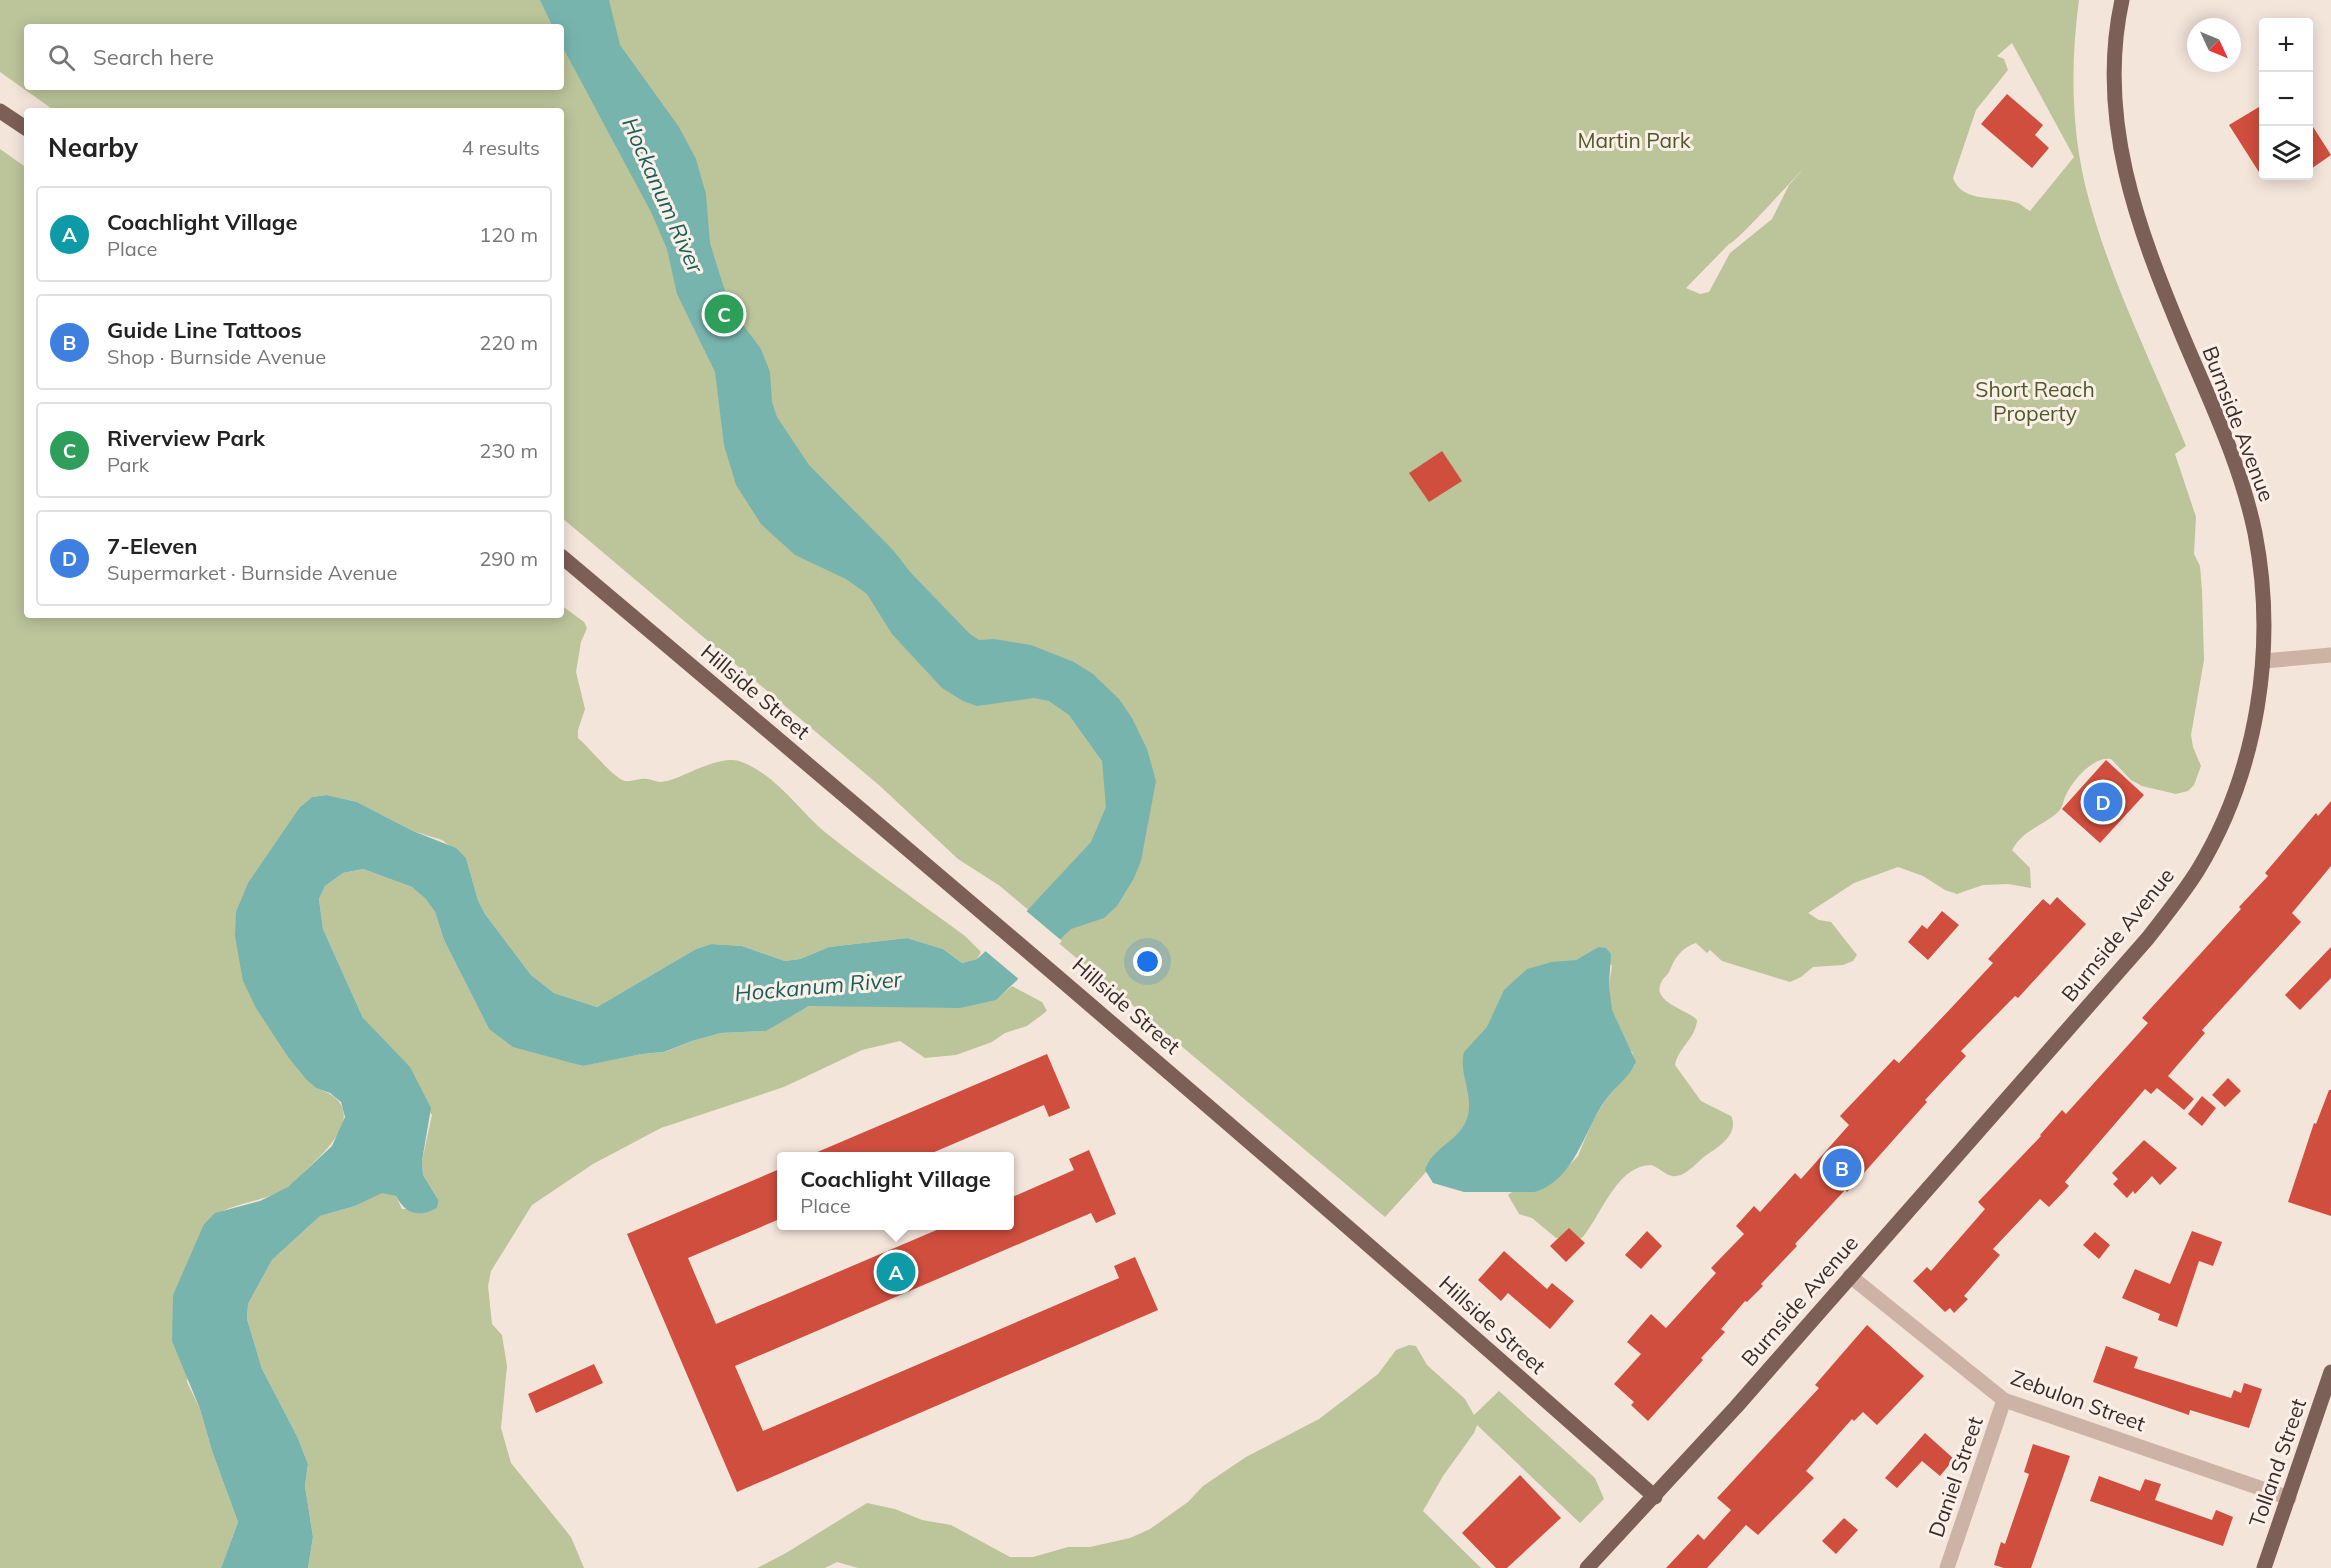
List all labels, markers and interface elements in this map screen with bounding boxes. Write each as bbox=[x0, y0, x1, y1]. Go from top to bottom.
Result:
north arrow bbox=[2187, 18, 2241, 72]
map controls bbox=[2259, 18, 2313, 180]
button: + bbox=[2259, 18, 2313, 72]
search box bbox=[24, 24, 564, 90]
icon: search bbox=[45, 41, 78, 74]
text: Search here bbox=[93, 43, 214, 71]
button: − bbox=[2259, 72, 2313, 126]
water label: Hockanum River bbox=[616, 113, 710, 278]
button: layers bbox=[2259, 126, 2313, 180]
park label: Martin Park bbox=[1577, 127, 1691, 153]
text: Nearby bbox=[48, 131, 138, 164]
text: 4 results bbox=[462, 135, 540, 160]
text: Coachlight Village bbox=[107, 208, 298, 236]
text: A bbox=[62, 222, 77, 247]
text: 120 m bbox=[479, 222, 538, 247]
text: Place bbox=[107, 236, 157, 261]
pin: C bbox=[704, 292, 744, 336]
text: Guide Line Tattoos bbox=[107, 316, 302, 344]
text: B bbox=[63, 330, 76, 355]
text: 220 m bbox=[479, 330, 538, 355]
street label: Burnside Avenue bbox=[2197, 342, 2281, 505]
text: Shop · Burnside Avenue bbox=[107, 344, 326, 369]
park label: Short Reach Property bbox=[1975, 376, 2095, 426]
text: Riverview Park bbox=[107, 424, 265, 452]
text: C bbox=[63, 438, 76, 463]
text: 230 m bbox=[479, 438, 538, 463]
text: Park bbox=[107, 452, 149, 477]
text: 7-Eleven bbox=[107, 532, 198, 560]
text: D bbox=[62, 546, 77, 571]
text: 290 m bbox=[479, 546, 538, 571]
text: Supermarket · Burnside Avenue bbox=[107, 560, 398, 585]
street label: Hillside Street bbox=[696, 638, 815, 744]
pin: D bbox=[2084, 780, 2122, 824]
street label: Burnside Avenue bbox=[2055, 862, 2179, 1006]
your location bbox=[1133, 947, 1162, 976]
street label: Hillside Street bbox=[1068, 951, 1186, 1059]
water label: Hockanum River bbox=[733, 965, 904, 1007]
pin: B bbox=[1822, 1146, 1862, 1190]
popup bbox=[777, 1152, 1014, 1230]
text: Coachlight Village bbox=[800, 1165, 991, 1193]
text: Place bbox=[800, 1193, 851, 1218]
street label: Burnside Avenue bbox=[1736, 1230, 1863, 1371]
pin: A bbox=[876, 1250, 916, 1294]
street label: Hillside Street bbox=[1434, 1270, 1551, 1379]
street label: Zebulon Street bbox=[2008, 1364, 2149, 1436]
street label: Tolland Street bbox=[2243, 1395, 2311, 1530]
street label: Daniel Street bbox=[1922, 1413, 1988, 1540]

